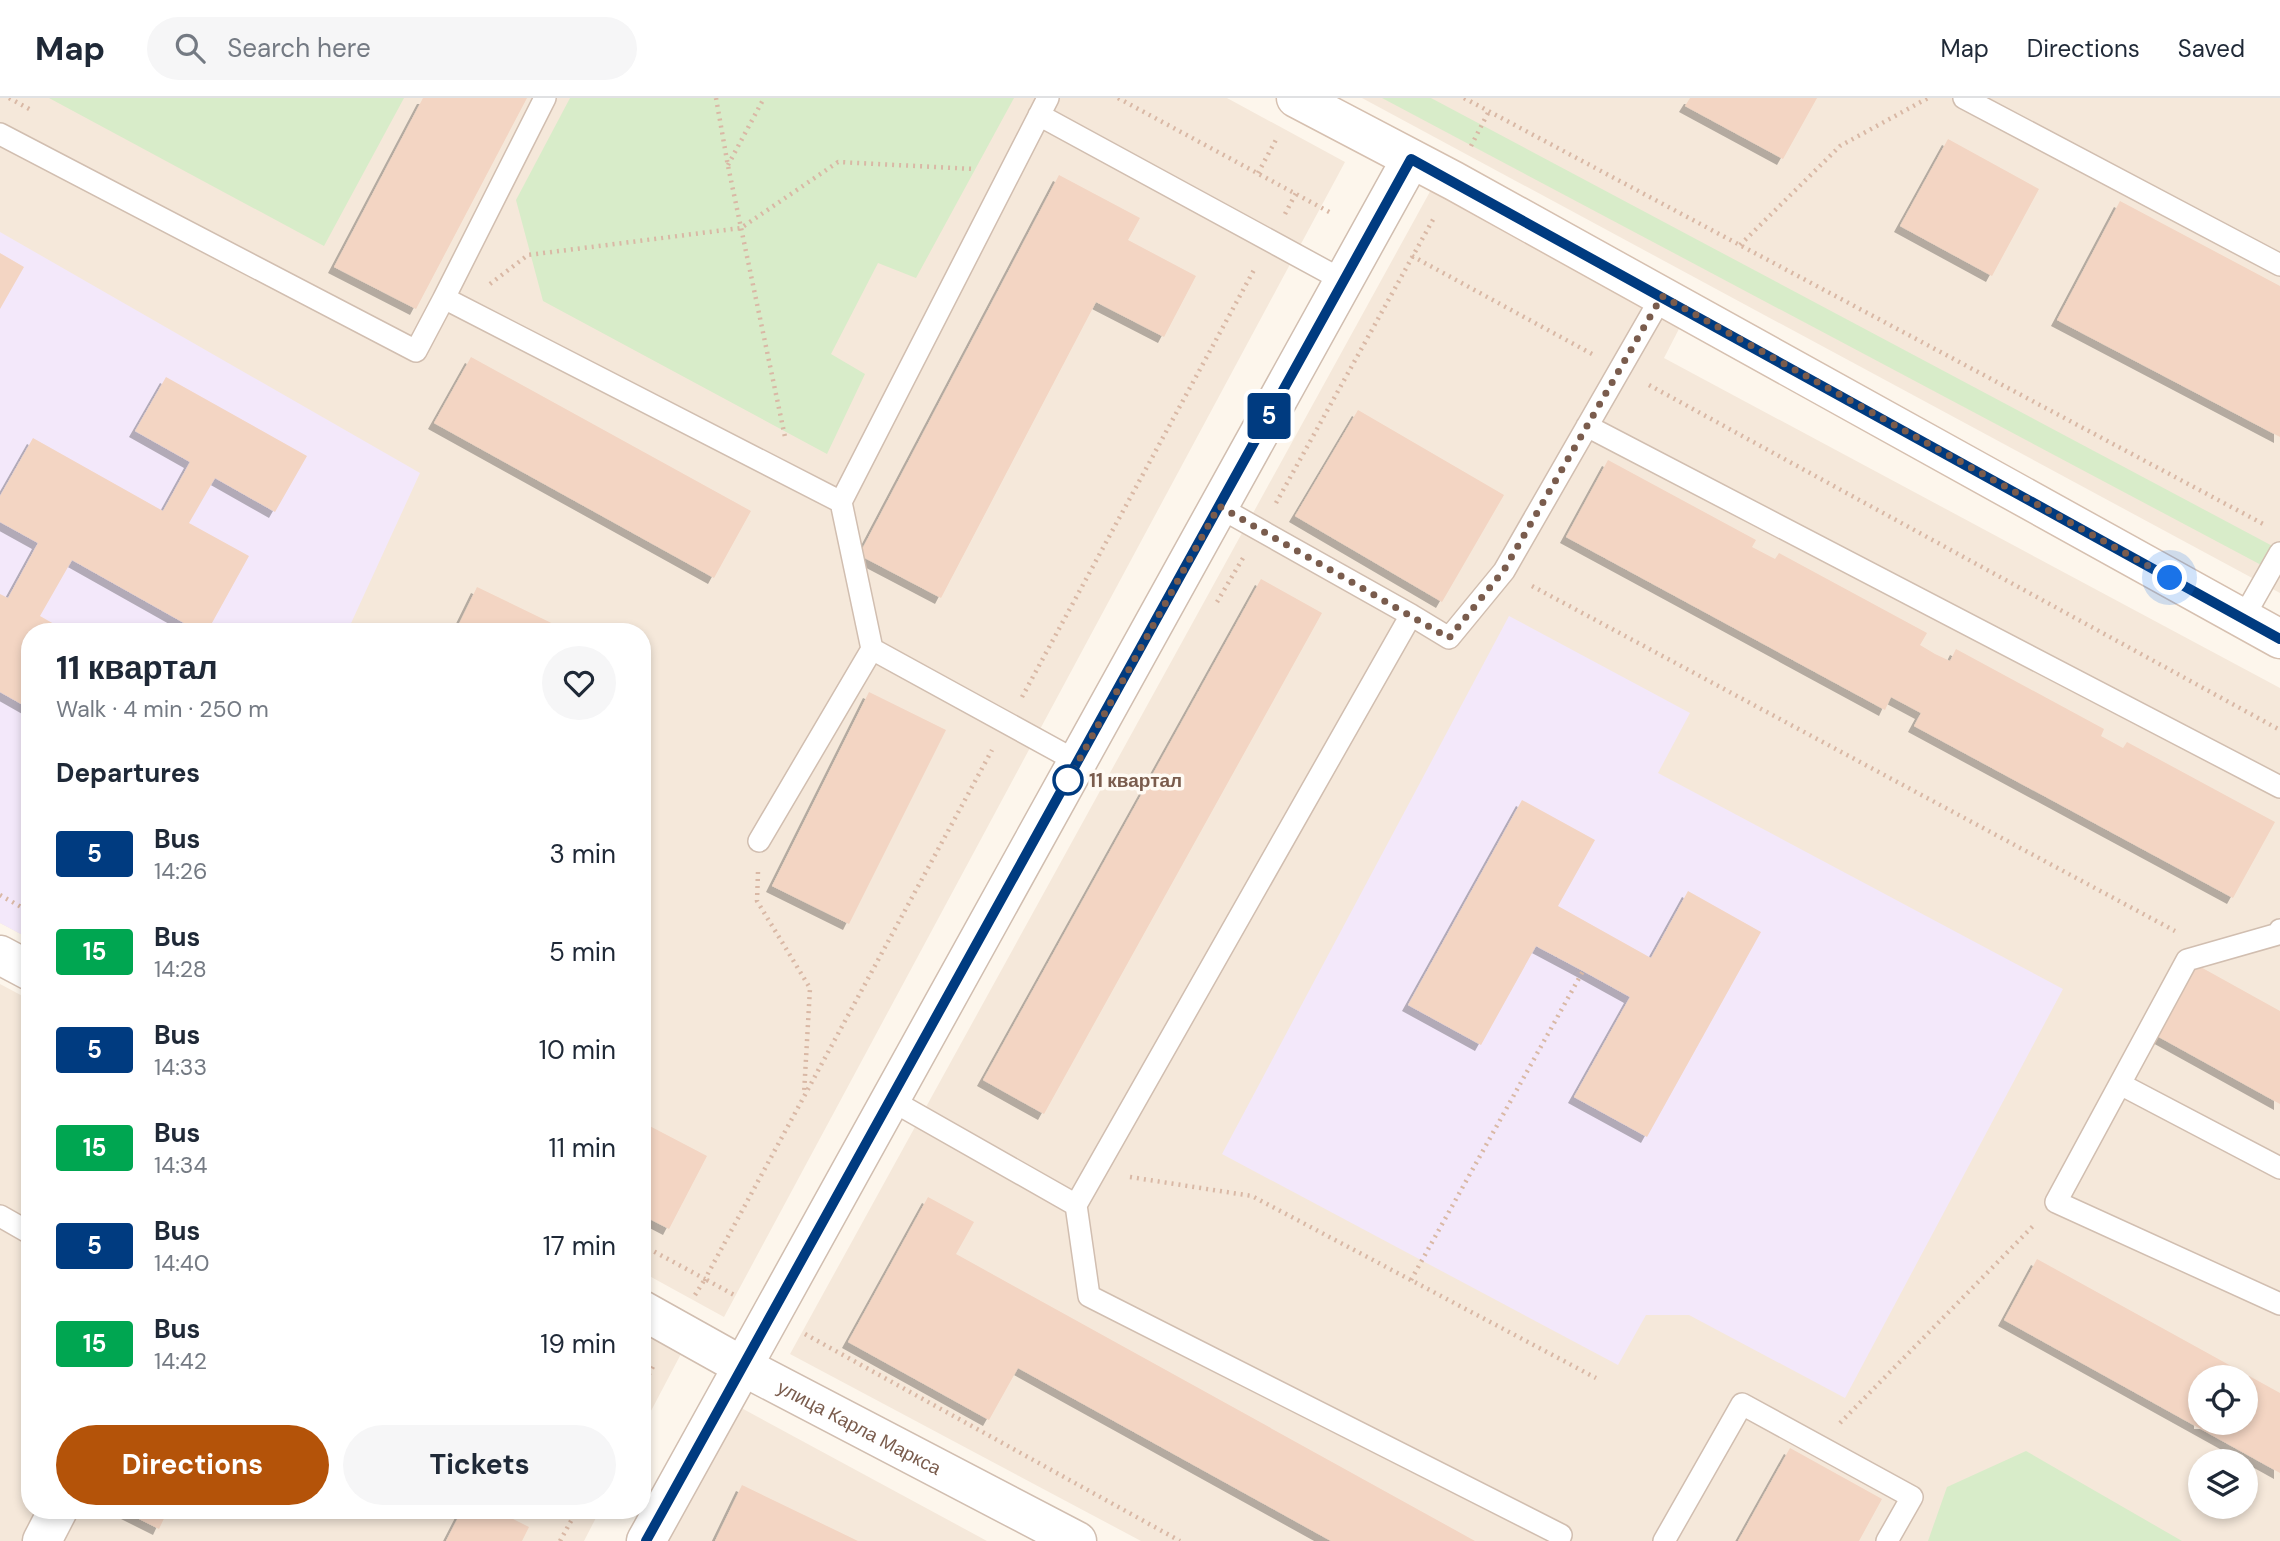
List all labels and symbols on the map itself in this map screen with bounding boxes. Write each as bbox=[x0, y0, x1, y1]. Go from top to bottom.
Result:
line badge: 5 bbox=[1246, 393, 1292, 439]
your location bbox=[2152, 560, 2187, 595]
marker: 11 квартал bbox=[1053, 765, 1083, 795]
place label: 11 квартал bbox=[1089, 768, 1182, 793]
street label: улица Карла Маркса bbox=[773, 1374, 946, 1481]

